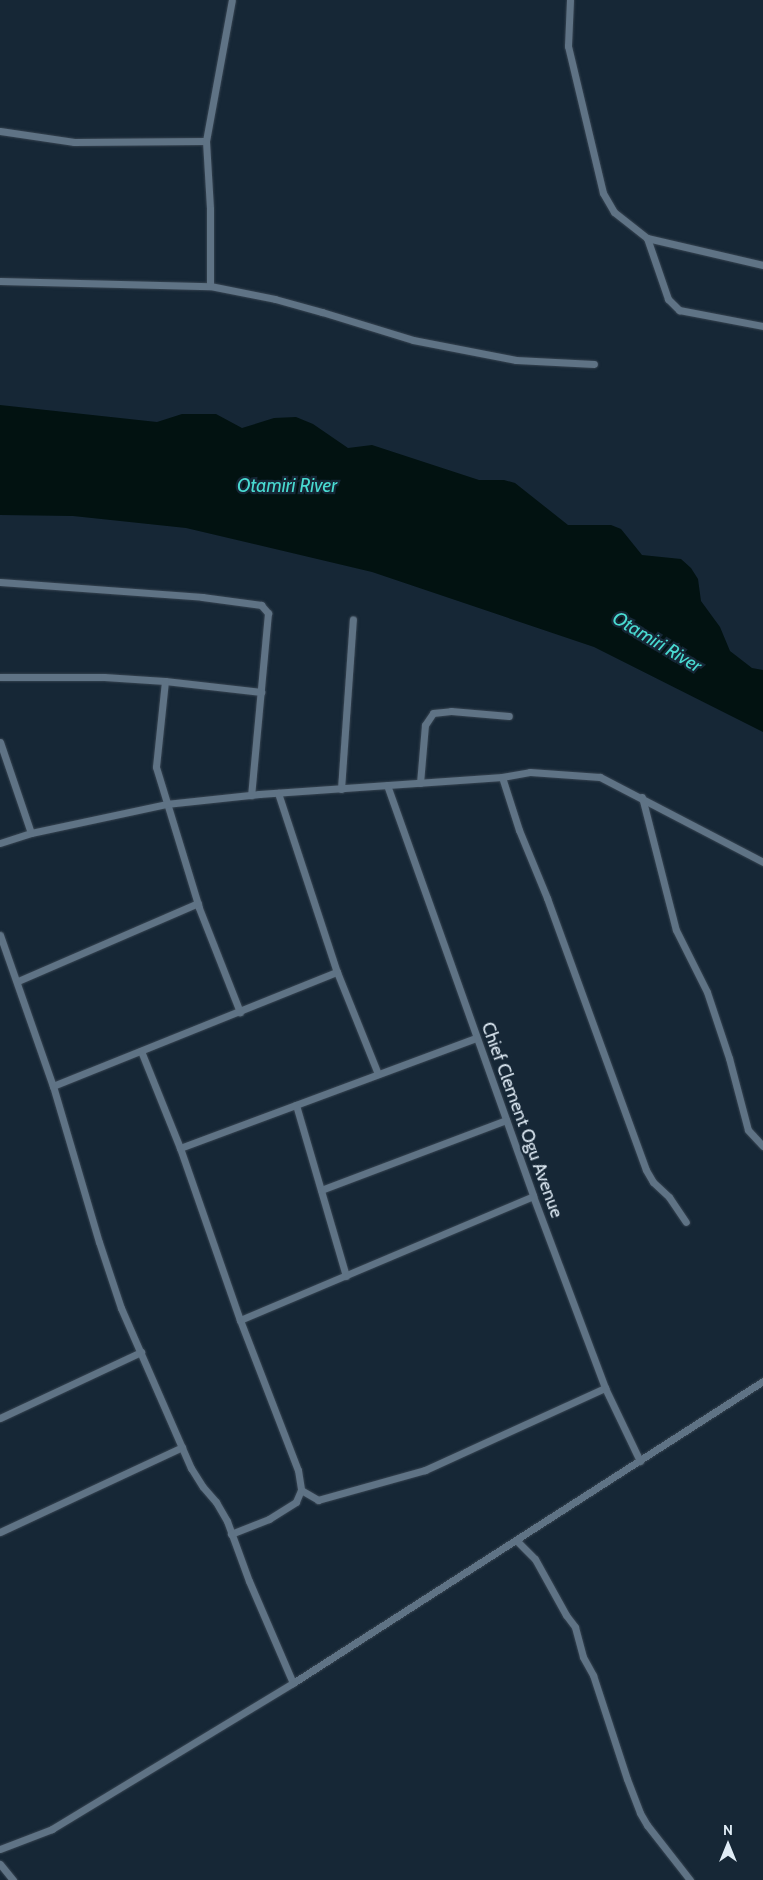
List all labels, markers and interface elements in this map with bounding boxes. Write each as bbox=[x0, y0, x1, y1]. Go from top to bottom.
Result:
water label: Otamiri River bbox=[237, 475, 337, 497]
water label: Otamiri River bbox=[608, 606, 706, 678]
street label: Chief Clement Ogu Avenue bbox=[477, 1019, 567, 1221]
north arrow bbox=[703, 1820, 753, 1870]
text: N bbox=[723, 1821, 733, 1839]

